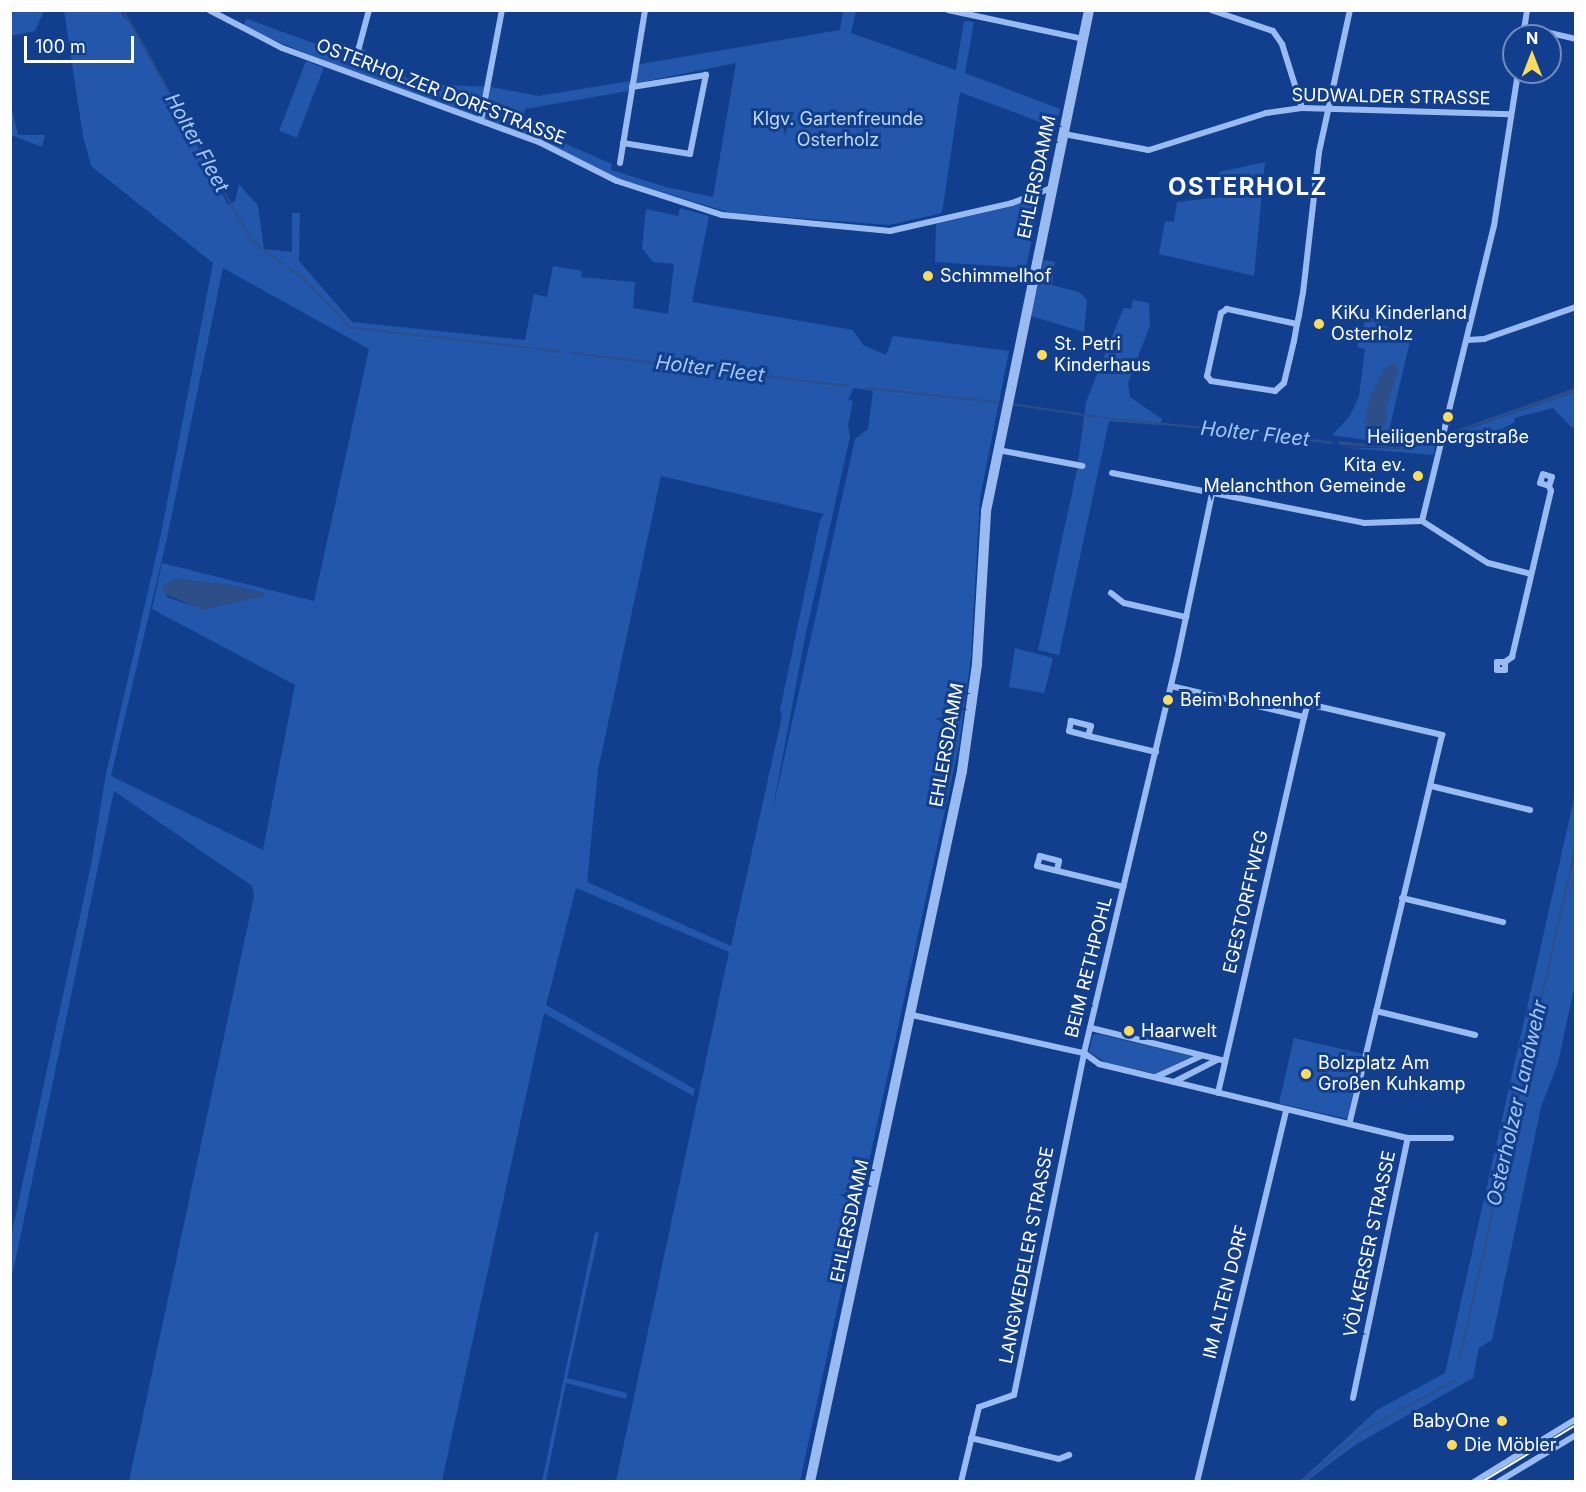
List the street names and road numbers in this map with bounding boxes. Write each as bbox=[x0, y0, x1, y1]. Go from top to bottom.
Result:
street label: OSTERHOLZER DORFSTRASSE bbox=[313, 34, 569, 150]
street label: SUDWALDER STRASSE bbox=[1291, 84, 1491, 110]
street label: EHLERSDAMM bbox=[1013, 113, 1061, 241]
street label: EHLERSDAMM bbox=[925, 681, 969, 809]
street label: EGESTORFFWEG bbox=[1219, 828, 1273, 976]
street label: BEIM RETHPOHL bbox=[1061, 894, 1117, 1040]
street label: LANGWEDELER STRASSE bbox=[995, 1145, 1059, 1365]
street label: VÖLKERSER STRASSE bbox=[1340, 1149, 1400, 1339]
street label: EHLERSDAMM bbox=[826, 1157, 874, 1285]
street label: IM ALTEN DORF bbox=[1199, 1223, 1253, 1361]

